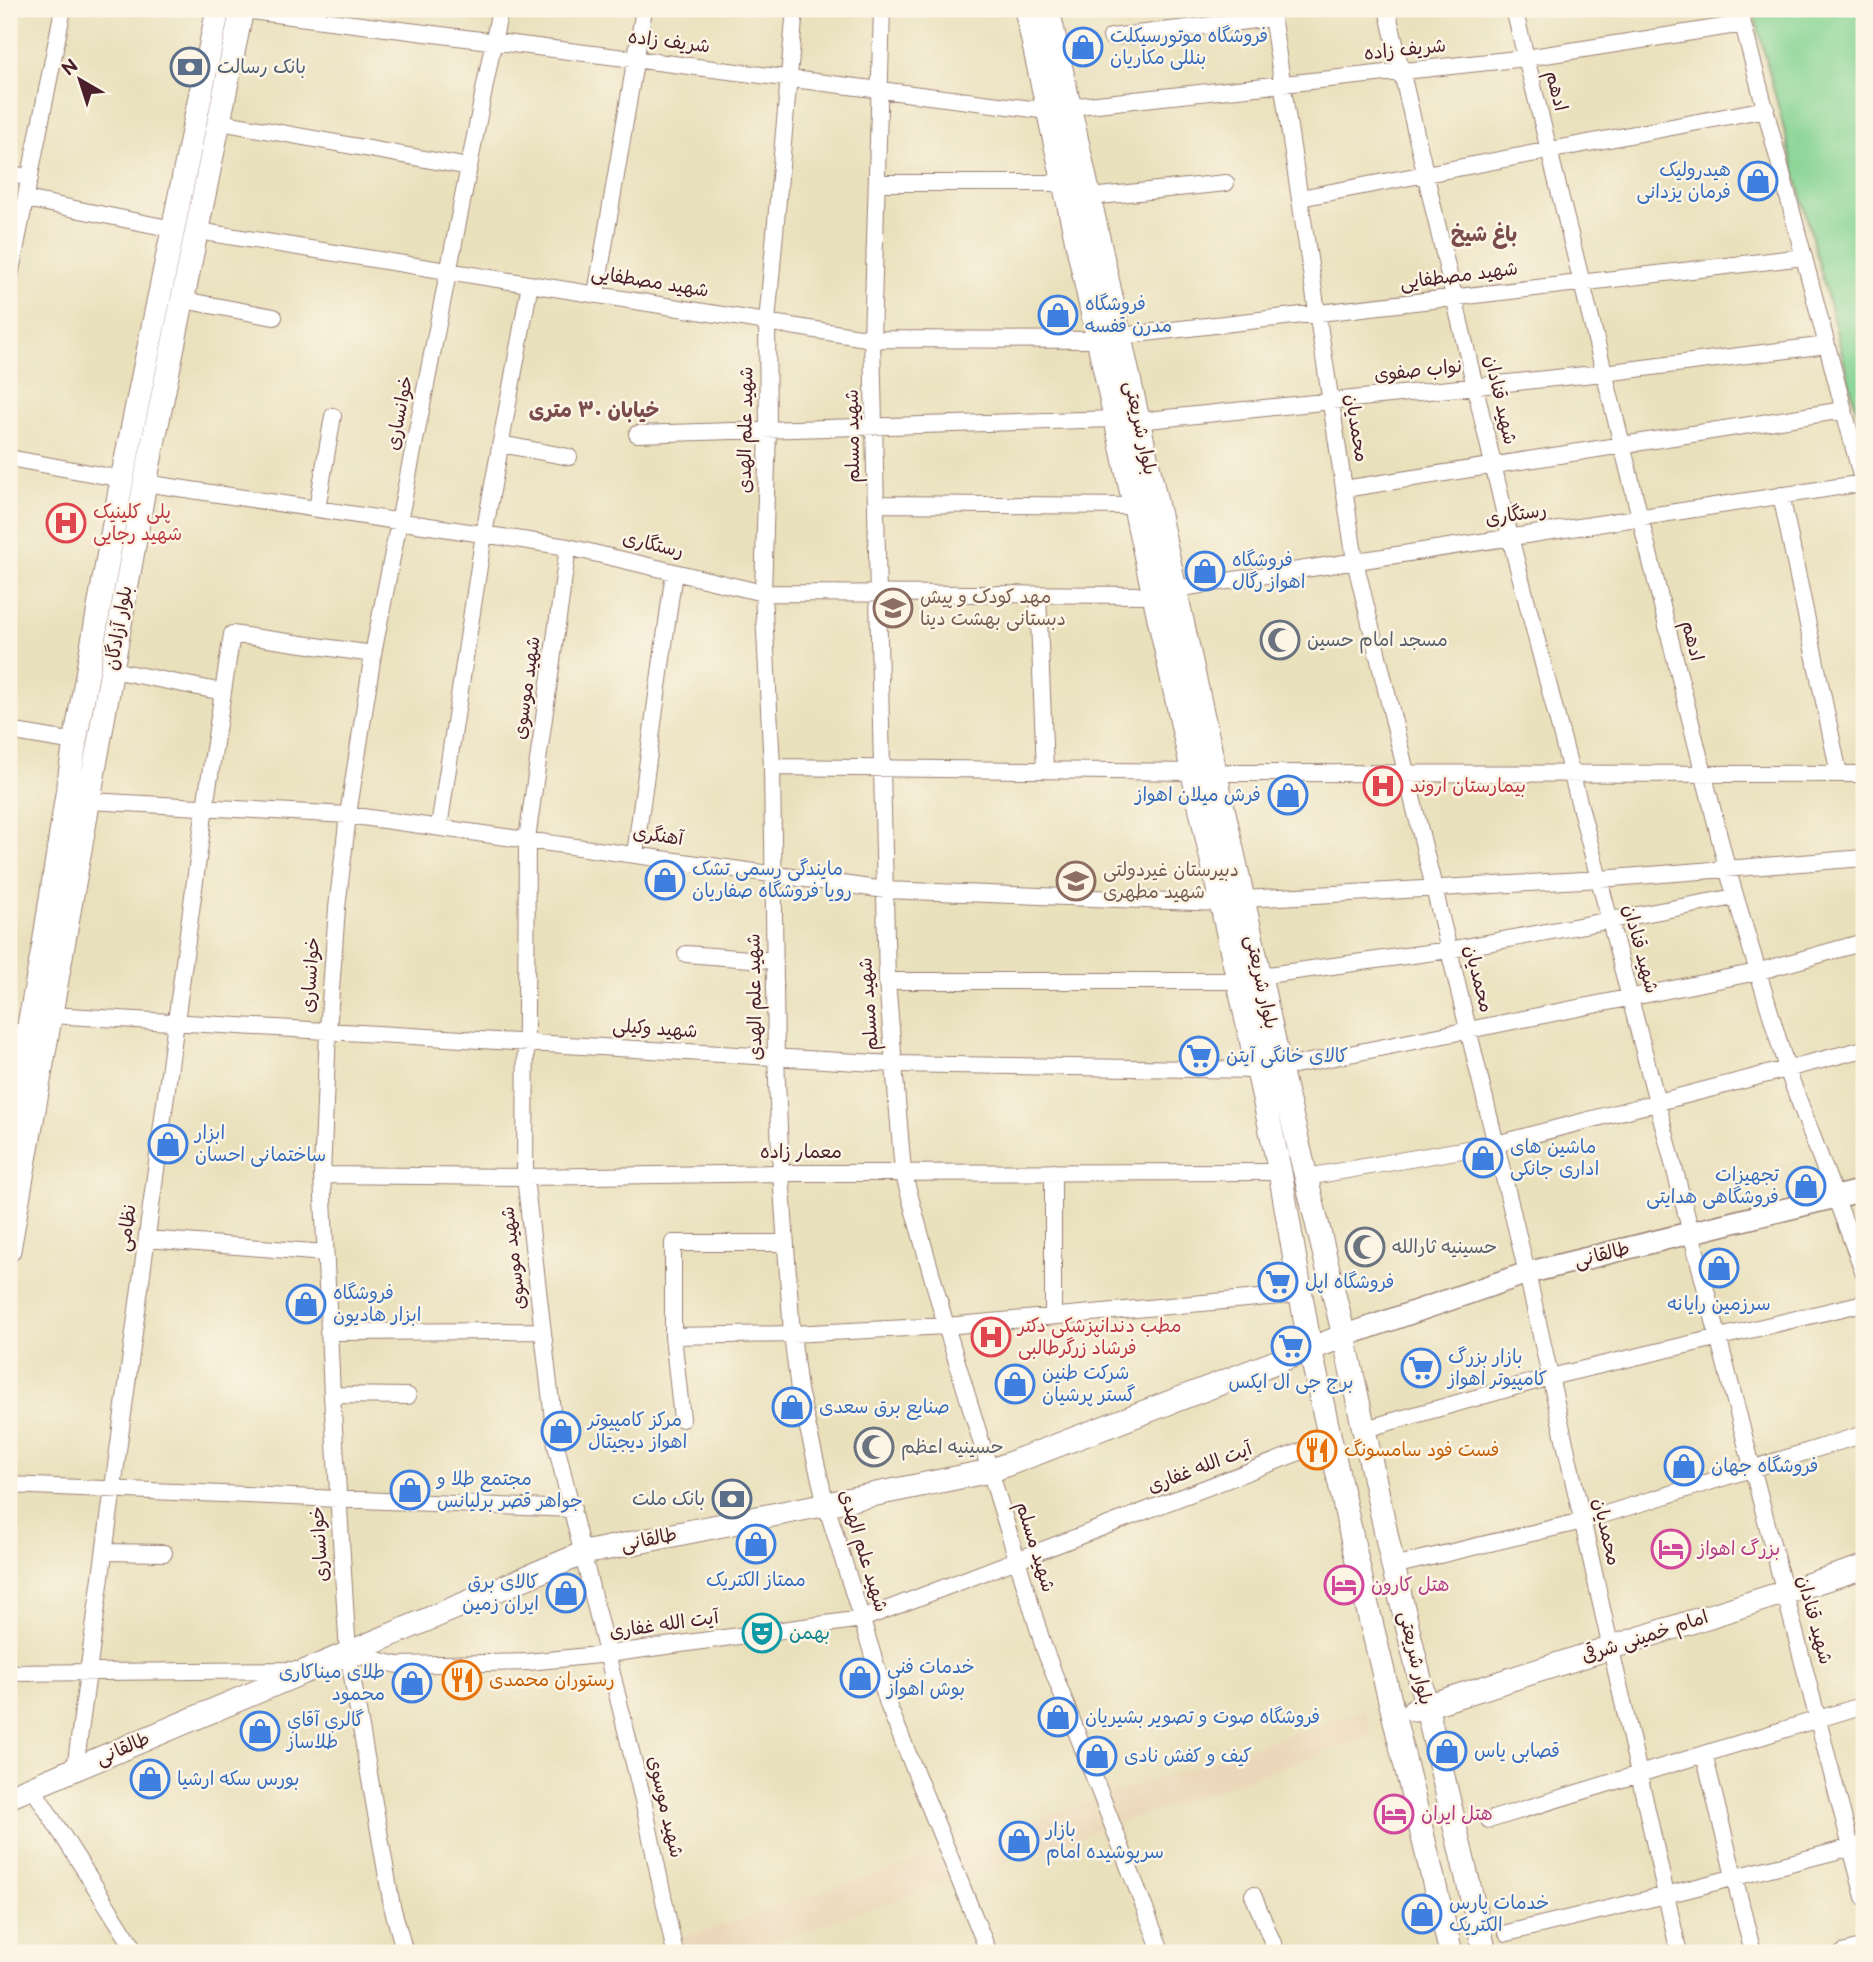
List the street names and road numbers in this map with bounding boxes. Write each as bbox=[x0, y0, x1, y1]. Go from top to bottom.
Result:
street label: شریف زاده bbox=[627, 26, 711, 58]
street label: شریف زاده bbox=[1363, 34, 1447, 66]
street label: ادهم bbox=[1538, 69, 1572, 114]
street label: شهید مصطفایی bbox=[1399, 257, 1519, 295]
street label: شهید مصطفایی bbox=[590, 261, 710, 303]
street label: شهید قنادان bbox=[1479, 353, 1521, 447]
street label: نواب صفوی bbox=[1373, 355, 1463, 387]
street label: شهید علم الهدی bbox=[733, 366, 761, 494]
street label: خوانساری bbox=[381, 374, 419, 452]
street label: بلوار شریعتی bbox=[1119, 379, 1161, 477]
street label: شهید مسلم bbox=[841, 389, 867, 483]
street label: محمدیان bbox=[1339, 392, 1373, 464]
street label: رستگاری bbox=[1484, 499, 1548, 531]
street label: رستگاری bbox=[620, 527, 686, 563]
street label: بلوار آزادگان bbox=[100, 584, 138, 672]
street label: ادهم bbox=[1674, 619, 1708, 664]
street label: شهید موسوی bbox=[508, 635, 546, 741]
street label: آهنگری bbox=[631, 821, 686, 851]
street label: شهید قنادان bbox=[1617, 902, 1663, 996]
street label: شهید علم الهدی bbox=[742, 933, 770, 1061]
street label: بلوار شریعتی bbox=[1240, 933, 1282, 1031]
street label: خوانساری bbox=[297, 936, 325, 1014]
street label: محمدیان bbox=[1459, 943, 1497, 1015]
street label: شهید مسلم bbox=[854, 956, 886, 1051]
street label: شهید وکیلی bbox=[612, 1015, 698, 1043]
street label: معمار زاده bbox=[760, 1141, 842, 1164]
street label: نظامی bbox=[112, 1203, 142, 1253]
street label: شهید موسوی bbox=[496, 1205, 532, 1311]
street label: طالقانی bbox=[1572, 1237, 1632, 1273]
street label: آیت الله غفاری bbox=[1144, 1437, 1257, 1498]
street label: شهید علم الهدی bbox=[832, 1487, 893, 1616]
street label: محمدیان bbox=[1587, 1496, 1625, 1568]
street label: شهید مسلم bbox=[1008, 1499, 1060, 1596]
street label: خوانساری bbox=[306, 1505, 334, 1583]
street label: طالقانی bbox=[619, 1523, 679, 1557]
street label: شهید قنادان bbox=[1791, 1573, 1837, 1667]
street label: امام خمینی شرقی bbox=[1578, 1604, 1712, 1670]
street label: آیت الله غفاری bbox=[608, 1606, 721, 1644]
street label: بلوار شریعتی bbox=[1393, 1609, 1437, 1707]
street label: طالقانی bbox=[93, 1727, 153, 1771]
street label: شهید موسوی bbox=[642, 1754, 688, 1860]

